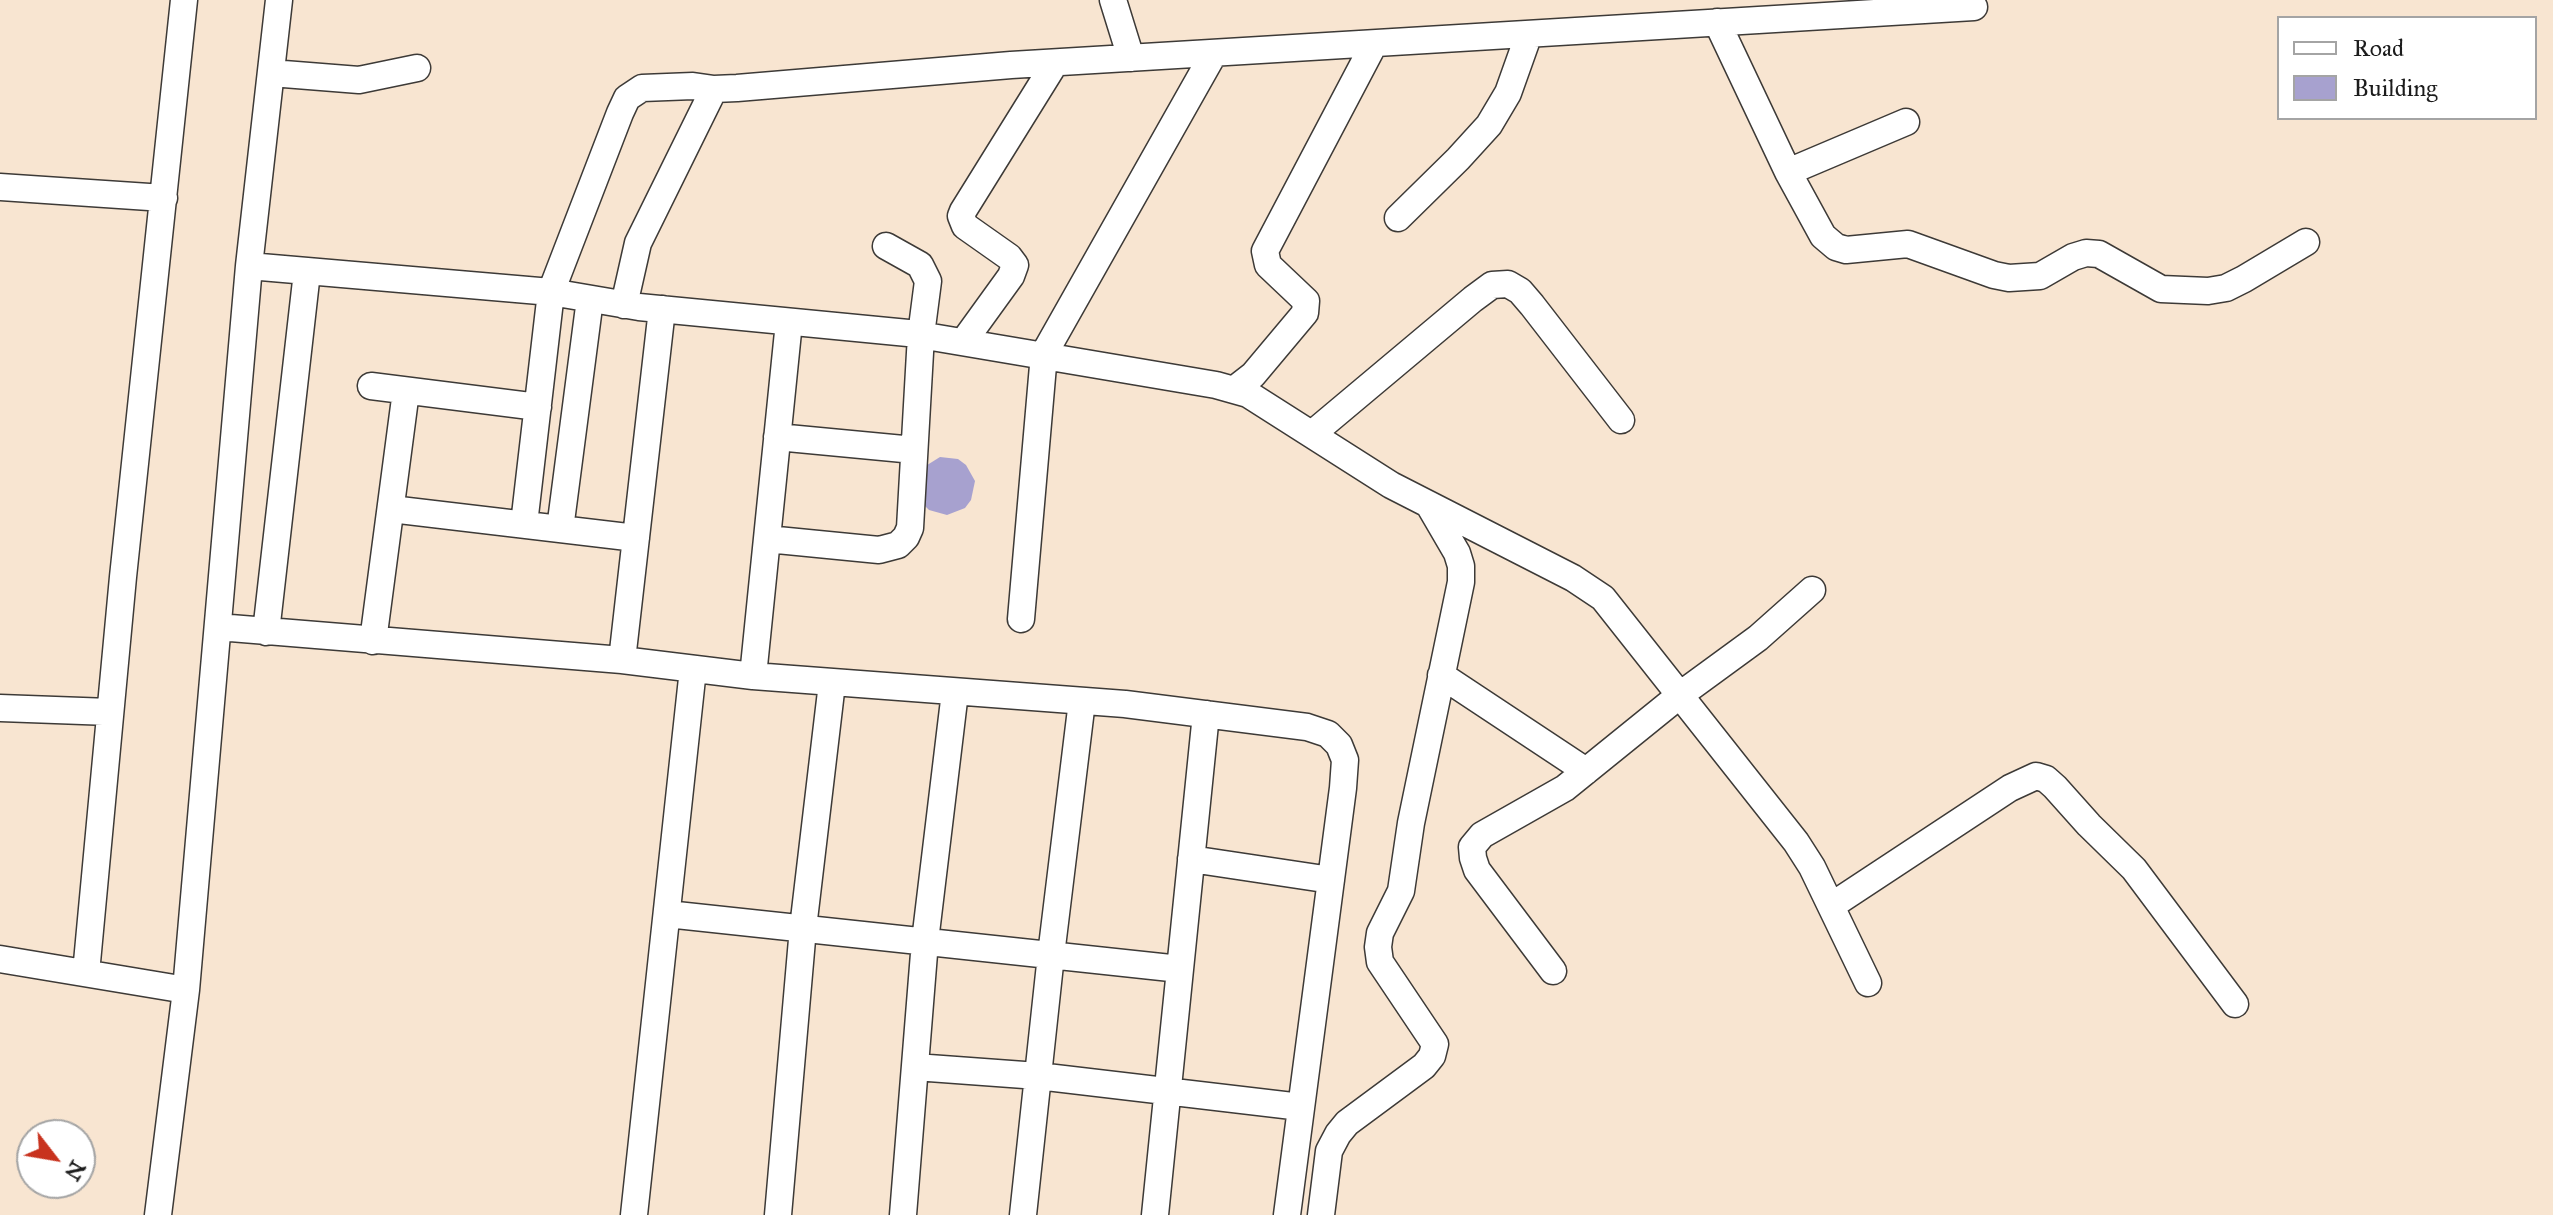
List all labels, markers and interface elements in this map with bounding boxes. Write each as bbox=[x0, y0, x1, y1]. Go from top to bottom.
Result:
legend bbox=[2277, 16, 2537, 120]
text: Road bbox=[2353, 33, 2404, 63]
text: Building bbox=[2353, 73, 2438, 103]
north arrow bbox=[16, 1119, 96, 1199]
text: N bbox=[59, 1156, 92, 1186]

